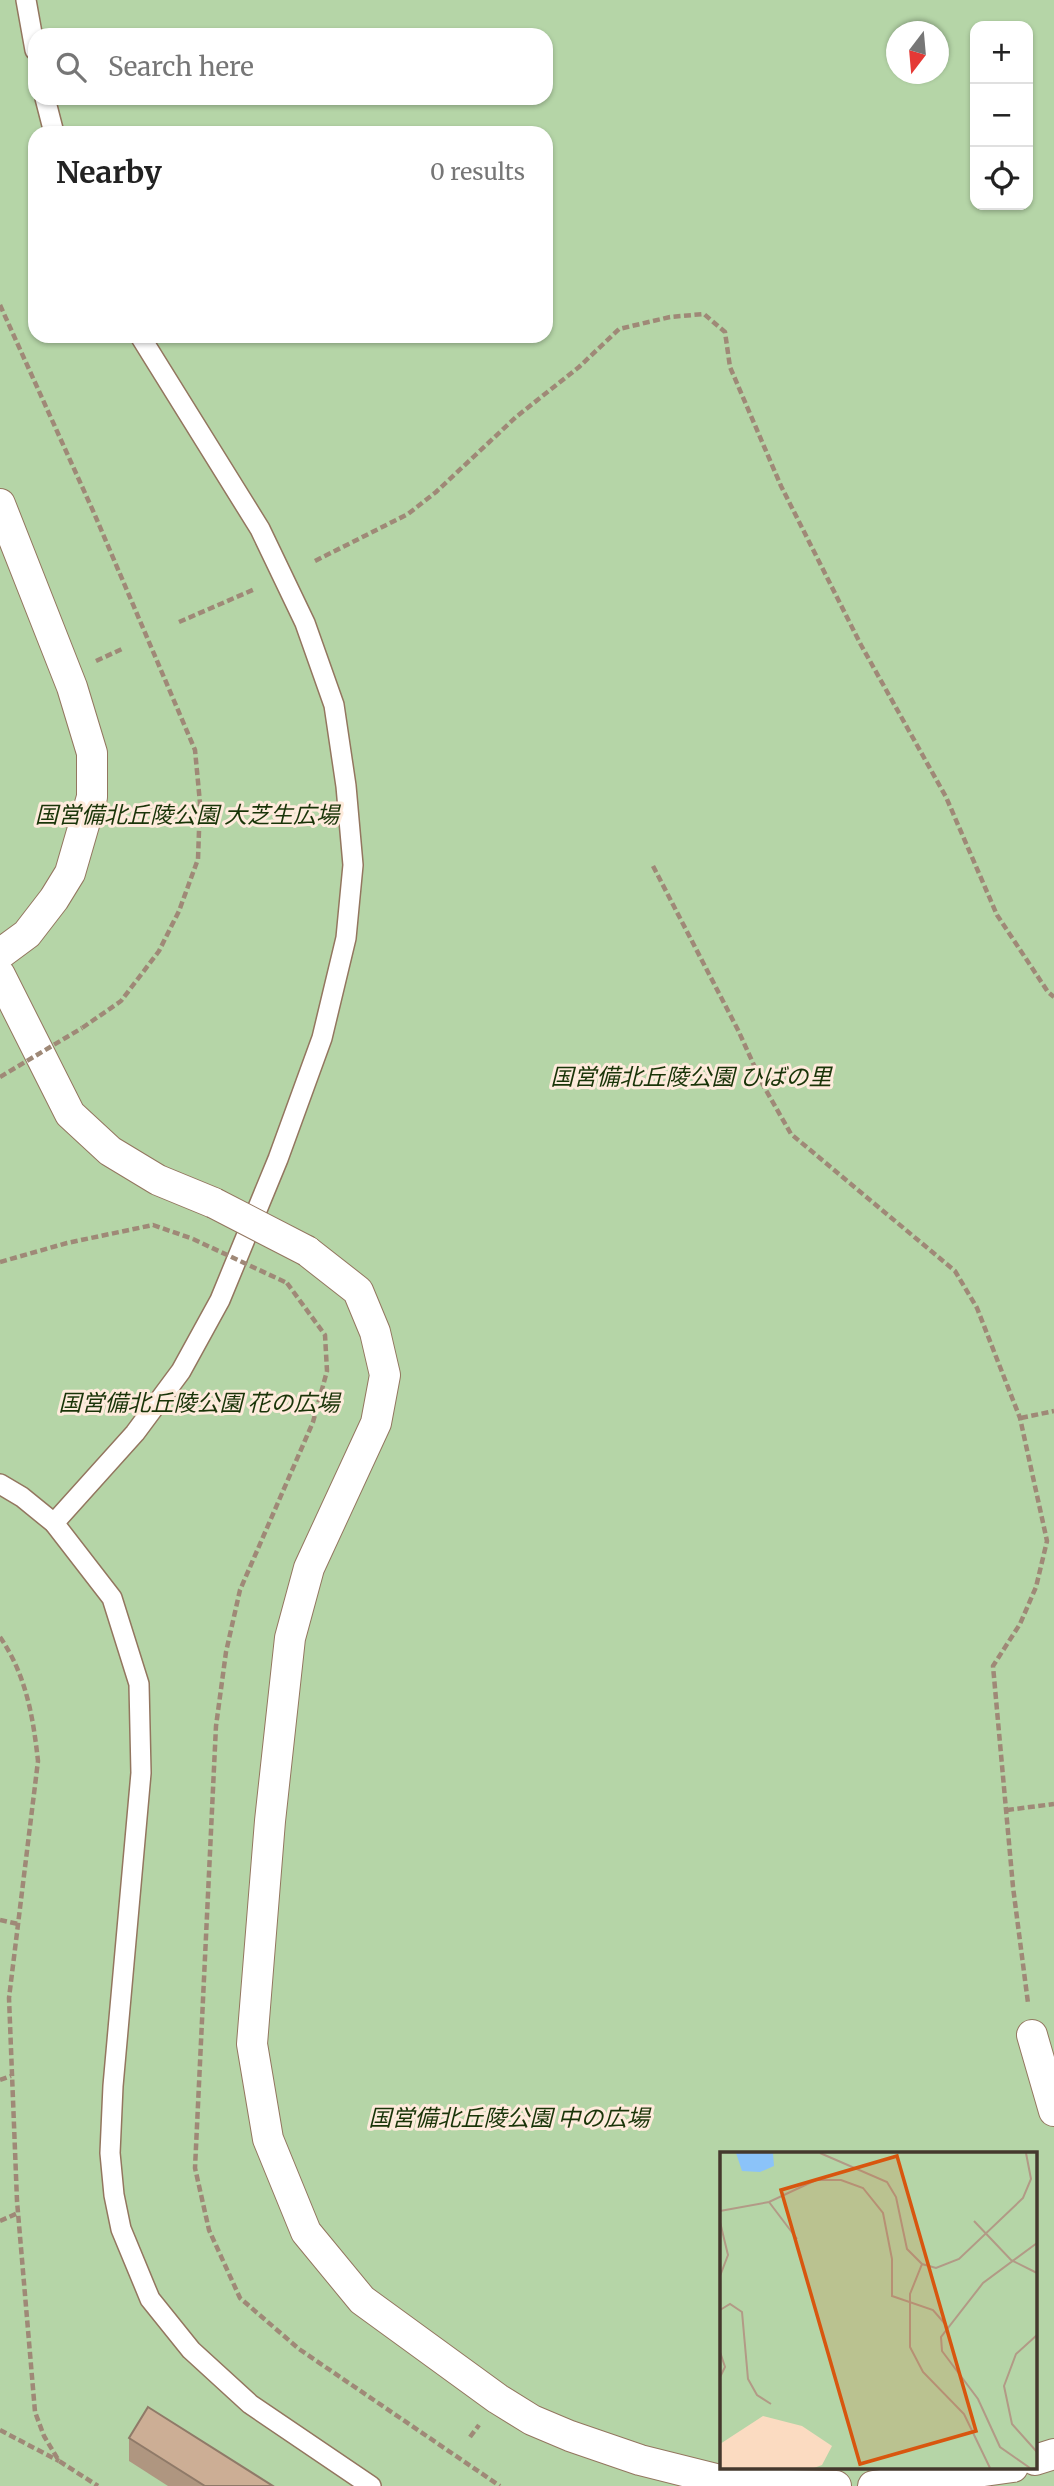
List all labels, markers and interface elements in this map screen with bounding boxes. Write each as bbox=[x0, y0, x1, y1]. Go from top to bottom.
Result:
north arrow bbox=[886, 21, 949, 84]
map controls bbox=[970, 21, 1033, 210]
button: + bbox=[970, 21, 1033, 84]
search box bbox=[28, 28, 553, 105]
icon: search bbox=[52, 48, 90, 86]
text: Search here bbox=[108, 50, 254, 83]
button: − bbox=[970, 84, 1033, 147]
button: locate bbox=[970, 147, 1033, 210]
text: Nearby bbox=[56, 153, 162, 191]
text: 0 results bbox=[430, 157, 525, 186]
park label: 国営備北丘陵公園 大芝生広場 bbox=[35, 800, 342, 829]
park label: 国営備北丘陵公園 ひばの里 bbox=[550, 1062, 834, 1091]
park label: 国営備北丘陵公園 花の広場 bbox=[58, 1388, 343, 1417]
park label: 国営備北丘陵公園 中の広場 bbox=[368, 2103, 653, 2132]
inset map bbox=[720, 2152, 1036, 2468]

